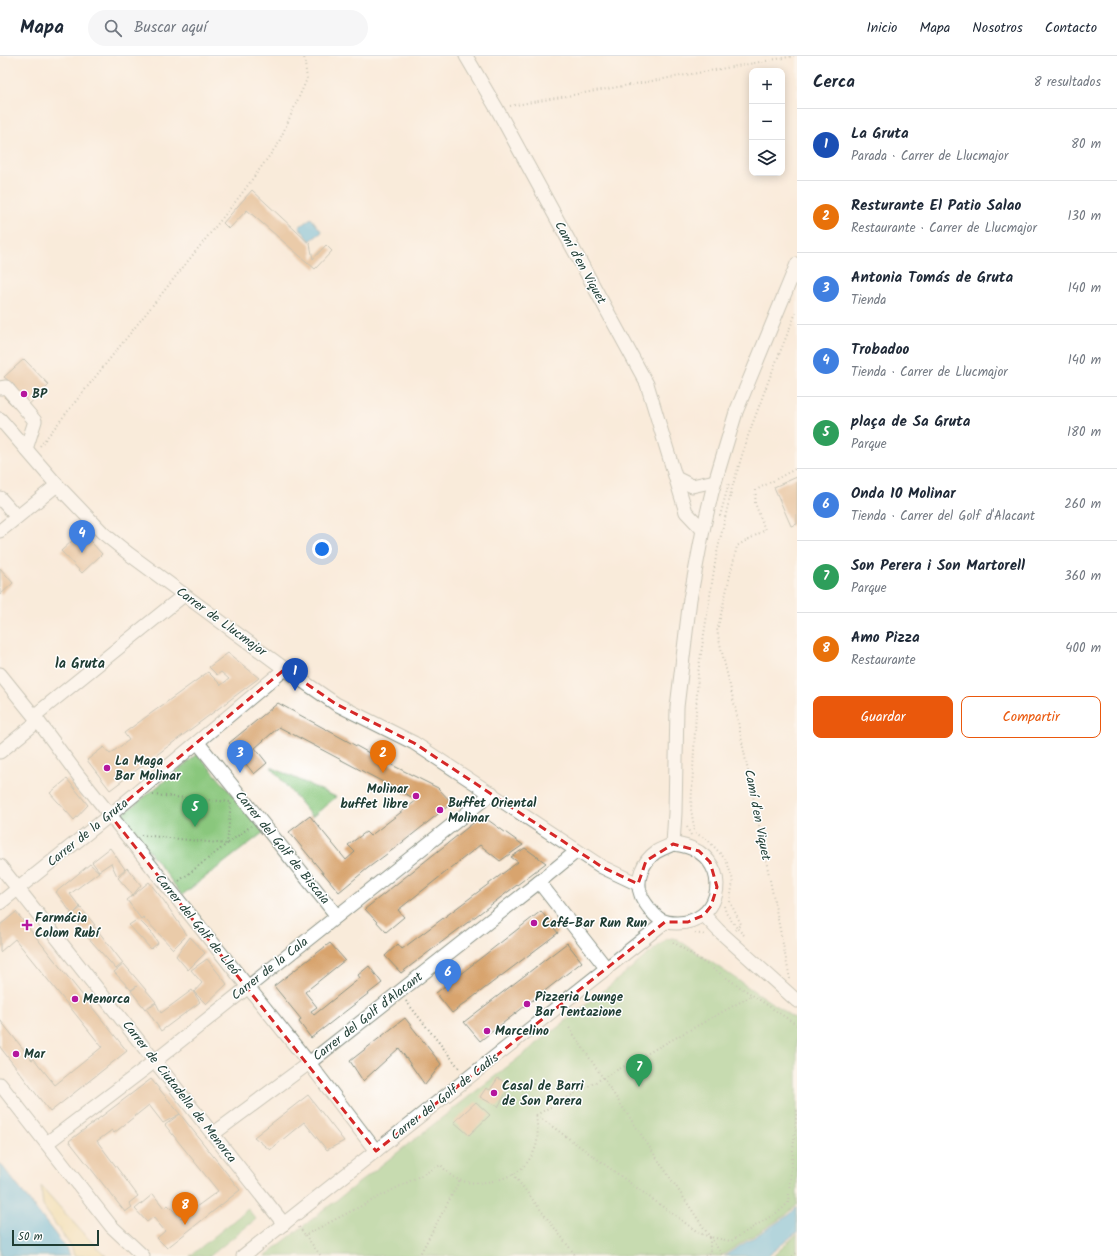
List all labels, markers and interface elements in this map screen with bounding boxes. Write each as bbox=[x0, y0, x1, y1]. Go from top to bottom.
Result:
search box bbox=[88, 10, 368, 46]
text: Mapa bbox=[20, 13, 64, 43]
text: Buscar aquí bbox=[134, 16, 207, 40]
icon: search bbox=[102, 17, 124, 39]
text: Inicio bbox=[866, 17, 897, 39]
text: Mapa bbox=[919, 17, 950, 39]
text: Nosotros bbox=[972, 17, 1023, 39]
text: Contacto bbox=[1045, 17, 1097, 39]
map controls bbox=[749, 68, 785, 176]
button: + bbox=[749, 68, 785, 104]
text: Cerca bbox=[813, 69, 855, 96]
text: 8 resultados bbox=[1034, 72, 1101, 93]
button: − bbox=[749, 104, 785, 140]
text: La Gruta bbox=[851, 122, 909, 146]
text: 1 bbox=[824, 134, 828, 155]
text: 80 m bbox=[1071, 134, 1101, 155]
button: layers bbox=[749, 140, 785, 176]
text: Parada · Carrer de Llucmajor bbox=[851, 146, 1008, 167]
text: Resturante El Patio Salao bbox=[851, 194, 1021, 218]
text: 2 bbox=[822, 206, 830, 227]
text: 130 m bbox=[1067, 206, 1101, 227]
street label: Camí d'en Viquet bbox=[548, 218, 612, 309]
text: Restaurante · Carrer de Llucmajor bbox=[851, 218, 1037, 239]
text: Antonia Tomás de Gruta bbox=[851, 266, 1013, 290]
text: 3 bbox=[822, 278, 830, 299]
text: 140 m bbox=[1068, 278, 1101, 299]
text: Tienda bbox=[851, 290, 886, 311]
text: Trobadoo bbox=[851, 338, 909, 362]
text: 4 bbox=[822, 350, 830, 371]
text: 140 m bbox=[1068, 350, 1101, 371]
text: Tienda · Carrer de Llucmajor bbox=[851, 362, 1008, 383]
place label: BP bbox=[32, 384, 48, 405]
marker: BP bbox=[19, 389, 29, 399]
text: plaça de Sa Gruta bbox=[851, 410, 971, 434]
text: 5 bbox=[823, 422, 829, 443]
text: 180 m bbox=[1067, 422, 1101, 443]
text: Parque bbox=[851, 434, 887, 455]
text: Onda 10 Molinar bbox=[851, 482, 956, 506]
text: 6 bbox=[822, 494, 830, 515]
text: 260 m bbox=[1064, 494, 1101, 515]
text: Tienda · Carrer del Golf d'Alacant bbox=[851, 506, 1035, 527]
pin: 4 bbox=[69, 520, 95, 553]
your location bbox=[312, 539, 332, 559]
text: Son Perera i Son Martorell bbox=[851, 554, 1025, 578]
text: 7 bbox=[823, 566, 829, 587]
text: 360 m bbox=[1064, 566, 1101, 587]
text: Parque bbox=[851, 578, 887, 599]
street label: Carrer de Llucmajor bbox=[171, 582, 271, 663]
text: Amo Pizza bbox=[851, 626, 920, 650]
text: 8 bbox=[822, 638, 830, 659]
text: 400 m bbox=[1065, 638, 1101, 659]
text: Restaurante bbox=[851, 650, 916, 671]
district label: la Gruta bbox=[55, 653, 105, 675]
pin: 1 bbox=[282, 658, 308, 691]
button: Guardar bbox=[813, 696, 953, 738]
button: Compartir bbox=[961, 696, 1101, 738]
pin: 3 bbox=[227, 740, 253, 773]
pin: 2 bbox=[370, 740, 396, 773]
place label: La Maga Bar Molinar bbox=[115, 751, 182, 787]
marker: La Maga Bar Molinar bbox=[102, 763, 112, 773]
street label: Camí d'en Viquet bbox=[738, 768, 776, 863]
place label: Molinar buffet libre bbox=[341, 779, 409, 815]
street label: Carrer del Golf de Biscaia bbox=[229, 787, 335, 909]
marker: Molinar buffet libre bbox=[411, 791, 421, 801]
place label: Buffet Oriental Molinar bbox=[448, 793, 537, 829]
street label: Carrer de la Gruta bbox=[43, 794, 133, 872]
pin: 5 bbox=[182, 794, 208, 827]
marker: Buffet Oriental Molinar bbox=[435, 805, 445, 815]
street label: Carrer del Golf de Lleó bbox=[149, 870, 245, 981]
place label: Farmácia Colom Rubí bbox=[35, 908, 101, 944]
place label: Café-Bar Run Run bbox=[542, 913, 647, 934]
marker: Café-Bar Run Run bbox=[529, 918, 539, 928]
marker: Farmácia Colom Rubí bbox=[22, 920, 32, 930]
street label: Carrer de la Cala bbox=[227, 932, 313, 1006]
pin: 6 bbox=[435, 959, 461, 992]
street label: Carrer del Golf d'Alacant bbox=[308, 967, 428, 1067]
place label: Pizzeria Lounge Bar Tentazione bbox=[535, 987, 624, 1023]
place label: Menorca bbox=[83, 989, 130, 1010]
marker: Menorca bbox=[70, 994, 80, 1004]
marker: Pizzeria Lounge Bar Tentazione bbox=[522, 999, 532, 1009]
street label: Carrer de Ciutadella de Menorca bbox=[116, 1016, 242, 1168]
place label: Marcelino bbox=[495, 1021, 549, 1042]
marker: Marcelino bbox=[482, 1026, 492, 1036]
place label: Mar bbox=[24, 1044, 46, 1065]
street label: Carrer del Golf de Cadis bbox=[386, 1048, 504, 1146]
marker: Mar bbox=[11, 1049, 21, 1059]
pin: 7 bbox=[626, 1054, 652, 1087]
place label: Casal de Barri de Son Parera bbox=[502, 1076, 584, 1112]
marker: Casal de Barri de Son Parera bbox=[489, 1088, 499, 1098]
pin: 8 bbox=[172, 1192, 198, 1225]
scale bar bbox=[12, 1228, 99, 1247]
text: 50 m bbox=[18, 1228, 43, 1246]

